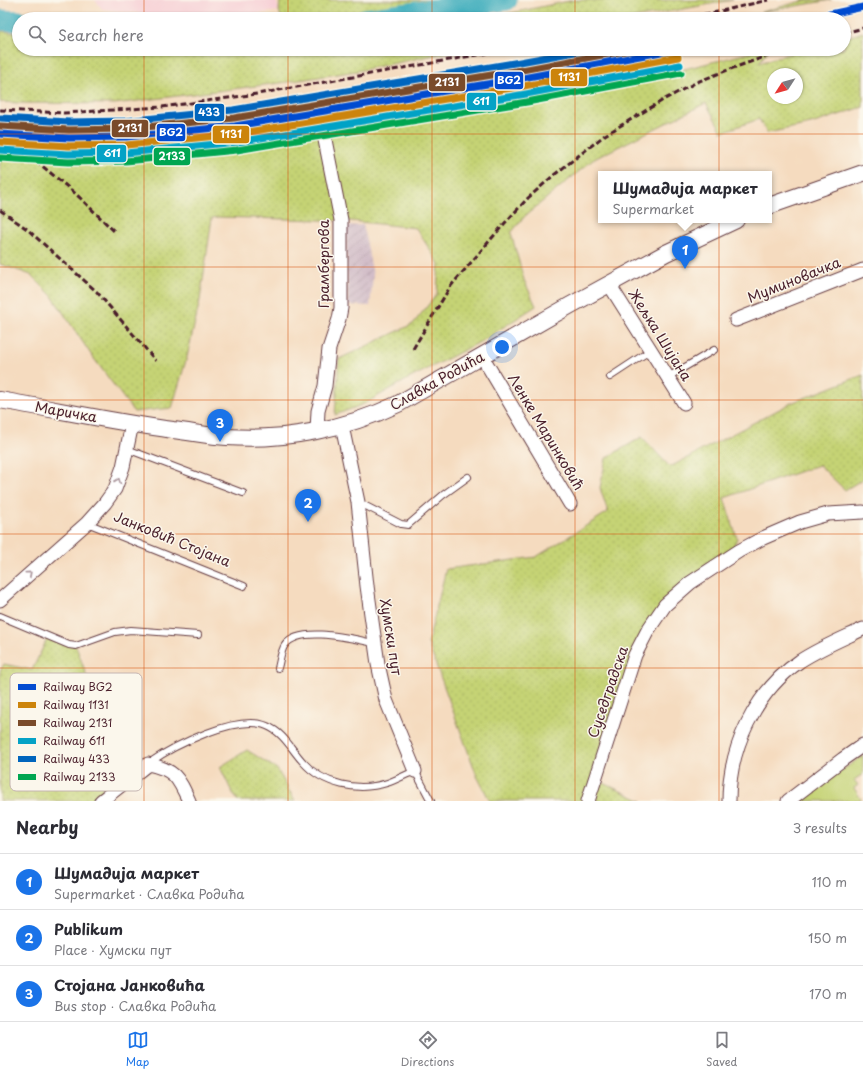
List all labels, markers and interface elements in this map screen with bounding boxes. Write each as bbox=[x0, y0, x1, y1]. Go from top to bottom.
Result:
search box bbox=[12, 12, 851, 56]
icon: search bbox=[26, 23, 48, 45]
text: Search here bbox=[58, 23, 144, 46]
line badge: 1131 bbox=[550, 68, 588, 87]
text: 1131 bbox=[558, 68, 580, 85]
north arrow bbox=[767, 68, 803, 104]
line badge: BG2 bbox=[494, 71, 524, 90]
text: BG2 bbox=[497, 71, 521, 88]
line badge: 2131 bbox=[428, 73, 466, 92]
text: 2131 bbox=[435, 73, 460, 90]
line badge: 611 bbox=[466, 92, 497, 111]
text: 611 bbox=[472, 92, 490, 109]
line badge: 433 bbox=[194, 103, 225, 122]
text: 433 bbox=[198, 103, 221, 120]
line badge: 2131 bbox=[111, 119, 149, 138]
text: 2131 bbox=[118, 119, 143, 136]
line badge: BG2 bbox=[156, 123, 186, 142]
text: BG2 bbox=[159, 123, 183, 140]
line badge: 1131 bbox=[212, 125, 250, 144]
text: 1131 bbox=[220, 125, 242, 142]
line badge: 611 bbox=[96, 144, 127, 163]
text: 611 bbox=[103, 144, 121, 161]
line badge: 2133 bbox=[153, 147, 191, 166]
text: 2133 bbox=[158, 147, 186, 164]
popup bbox=[598, 171, 772, 223]
text: Шумадија маркет bbox=[613, 176, 757, 199]
text: Supermarket bbox=[613, 199, 694, 218]
street label: Грамбергова bbox=[313, 219, 334, 308]
pin: 1 bbox=[672, 236, 698, 269]
street label: Муминовачка bbox=[744, 251, 844, 308]
street label: Жељка Шијана bbox=[624, 285, 697, 385]
your location bbox=[492, 337, 512, 357]
street label: Славка Родића bbox=[386, 346, 488, 415]
street label: Ленке Маринковић bbox=[503, 370, 590, 494]
street label: Маричка bbox=[33, 396, 99, 427]
pin: 3 bbox=[207, 409, 233, 442]
one-way arrow bbox=[113, 477, 121, 484]
pin: 2 bbox=[295, 489, 321, 522]
street label: Јанковић Стојана bbox=[111, 505, 234, 572]
one-way arrow bbox=[25, 572, 32, 579]
street label: Хумски пут bbox=[375, 597, 408, 677]
street label: Суседградска bbox=[582, 643, 633, 741]
legend bbox=[10, 673, 142, 791]
text: Railway BG2 bbox=[43, 678, 113, 695]
text: Railway 1131 bbox=[43, 696, 109, 713]
text: Railway 2131 bbox=[43, 714, 112, 731]
text: Railway 611 bbox=[43, 732, 105, 749]
text: Railway 433 bbox=[43, 750, 110, 767]
text: Railway 2133 bbox=[43, 768, 116, 785]
text: Nearby bbox=[16, 814, 78, 840]
text: 3 results bbox=[793, 818, 847, 837]
text: Шумадија маркет bbox=[54, 861, 199, 884]
text: 1 bbox=[26, 872, 32, 891]
text: 110 m bbox=[812, 872, 847, 891]
text: Supermarket · Славка Родића bbox=[54, 884, 244, 903]
text: Publikum bbox=[54, 917, 123, 940]
text: 2 bbox=[24, 928, 34, 947]
text: 150 m bbox=[808, 928, 847, 947]
text: Place · Хумски пут bbox=[54, 940, 171, 959]
text: Стојана Јанковића bbox=[54, 973, 205, 996]
text: 3 bbox=[25, 984, 33, 1003]
text: 170 m bbox=[809, 984, 847, 1003]
text: Bus stop · Славка Родића bbox=[54, 996, 216, 1015]
tab: Map bbox=[126, 1029, 149, 1070]
tab: Directions bbox=[401, 1029, 454, 1070]
tab: Saved bbox=[706, 1029, 737, 1070]

